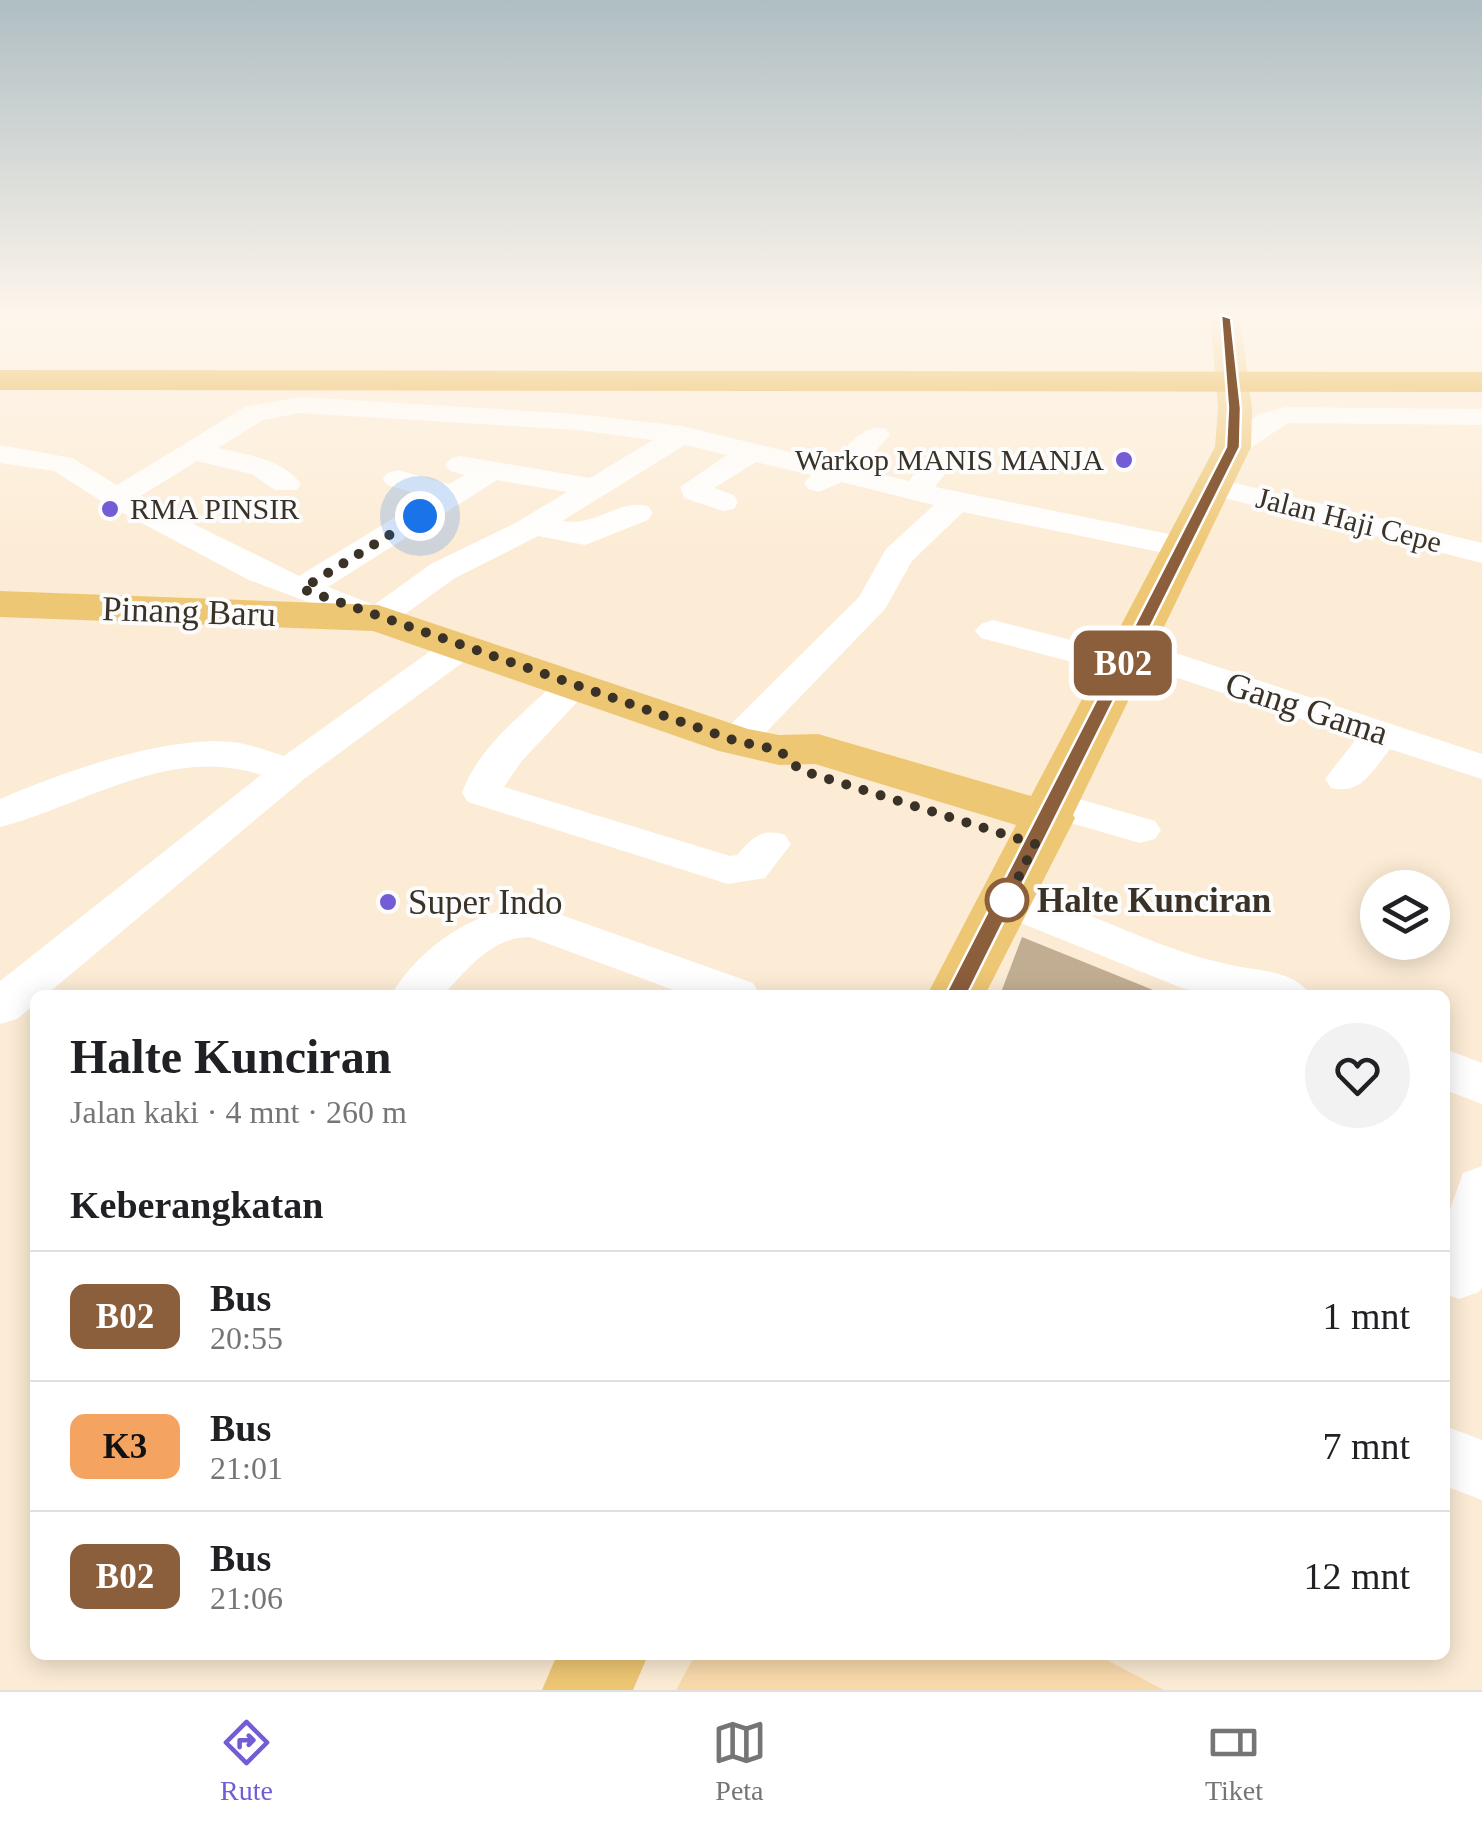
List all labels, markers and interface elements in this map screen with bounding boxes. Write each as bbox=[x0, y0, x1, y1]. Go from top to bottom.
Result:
place label: Warkop MANIS MANJA bbox=[795, 443, 1104, 476]
marker: Warkop MANIS MANJA bbox=[1113, 449, 1135, 471]
street label: Jalan Haji Cepe bbox=[1253, 481, 1445, 558]
your location bbox=[395, 491, 445, 541]
place label: RMA PINSIR bbox=[130, 492, 299, 525]
marker: RMA PINSIR bbox=[99, 498, 121, 520]
street label: Pinang Baru bbox=[101, 589, 277, 634]
line badge: B02 bbox=[1066, 630, 1180, 696]
text: B02 bbox=[1094, 644, 1152, 683]
street label: Gang Gama bbox=[1221, 664, 1393, 753]
map controls bbox=[1360, 870, 1450, 960]
button: layers bbox=[1360, 870, 1450, 960]
marker: Halte Kunciran bbox=[986, 879, 1028, 921]
place label: Halte Kunciran bbox=[1037, 881, 1271, 920]
place label: Super Indo bbox=[408, 883, 563, 922]
marker: Super Indo bbox=[377, 891, 399, 913]
button: heart bbox=[1305, 1023, 1410, 1128]
text: Halte Kunciran bbox=[70, 1030, 391, 1083]
text: Jalan kaki · 4 mnt · 260 m bbox=[70, 1094, 407, 1130]
text: Keberangkatan bbox=[70, 1184, 323, 1226]
text: Bus bbox=[210, 1277, 271, 1319]
text: 1 mnt bbox=[1322, 1295, 1410, 1337]
text: B02 bbox=[96, 1297, 154, 1336]
text: 20:55 bbox=[210, 1320, 283, 1356]
text: Bus bbox=[210, 1407, 271, 1449]
text: 7 mnt bbox=[1322, 1425, 1410, 1467]
text: K3 bbox=[103, 1427, 147, 1466]
text: 21:01 bbox=[210, 1450, 283, 1486]
text: Bus bbox=[210, 1537, 271, 1579]
text: 12 mnt bbox=[1303, 1555, 1410, 1597]
text: B02 bbox=[96, 1557, 154, 1596]
text: 21:06 bbox=[210, 1580, 283, 1616]
tab: Rute bbox=[219, 1715, 274, 1807]
tab: Peta bbox=[712, 1715, 767, 1807]
tab: Tiket bbox=[1205, 1715, 1263, 1807]

